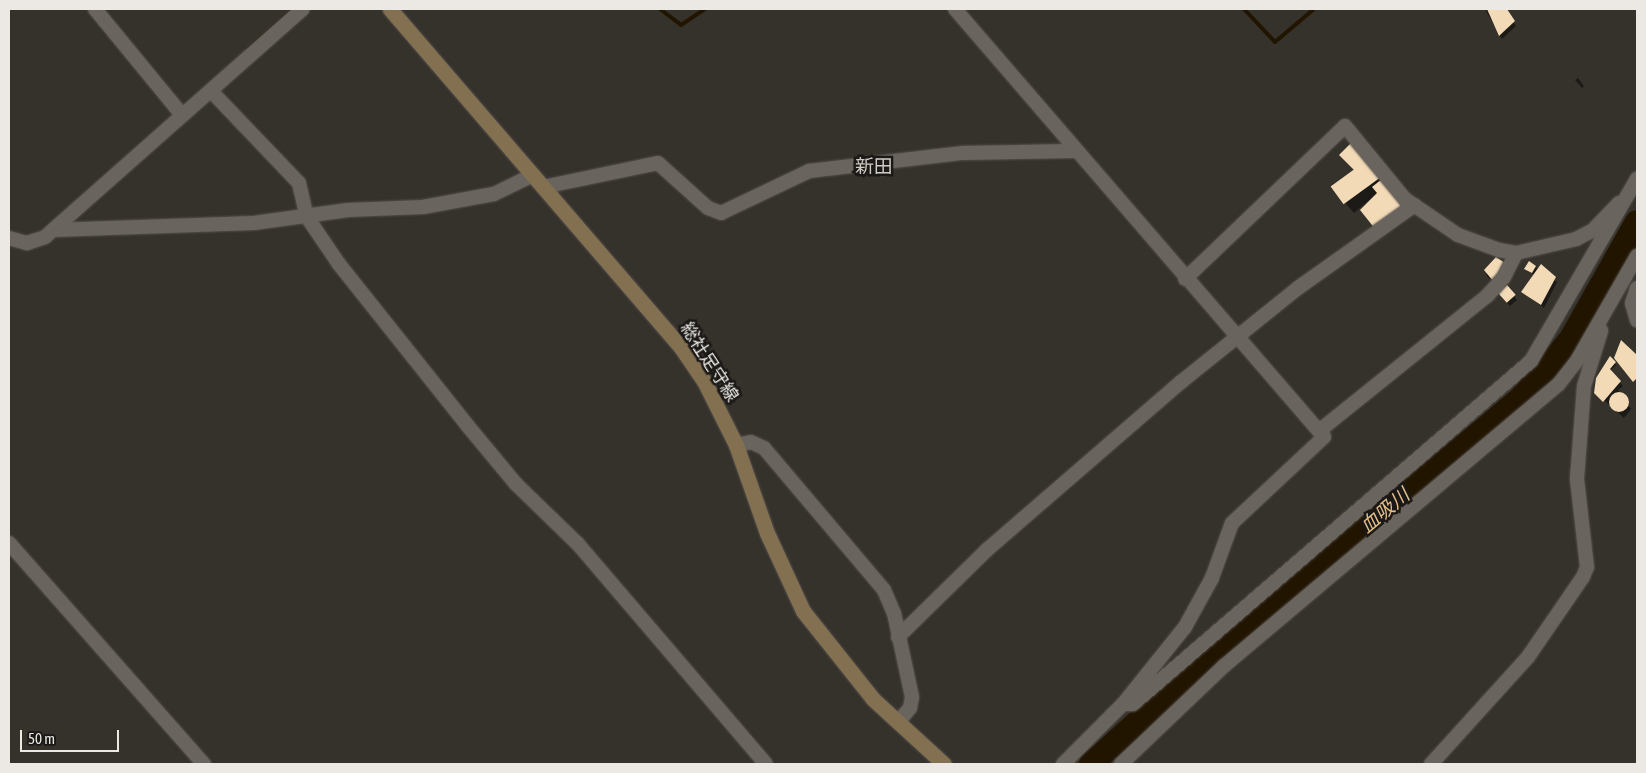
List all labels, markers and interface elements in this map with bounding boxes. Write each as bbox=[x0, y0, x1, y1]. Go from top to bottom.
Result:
district label: 新田 bbox=[855, 156, 893, 178]
street label: 総社足守線 bbox=[675, 318, 743, 406]
water label: 血吸川 bbox=[1356, 484, 1414, 538]
scale bar bbox=[22, 720, 121, 752]
text: 50 m bbox=[28, 730, 55, 747]

